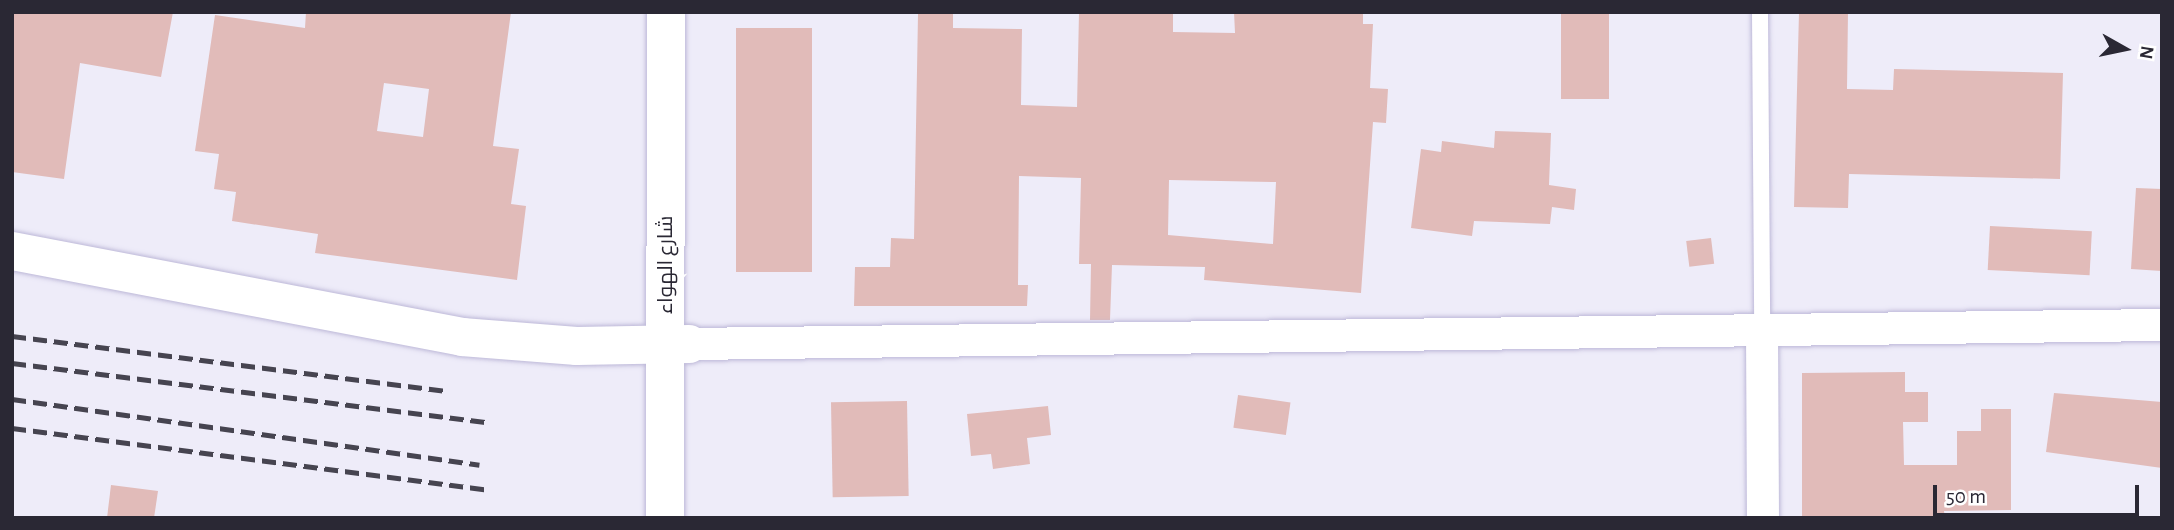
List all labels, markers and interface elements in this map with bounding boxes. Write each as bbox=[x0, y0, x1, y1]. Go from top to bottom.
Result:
north arrow bbox=[2090, 14, 2160, 84]
text: N bbox=[2136, 44, 2157, 60]
street label: شارع الهواء bbox=[653, 216, 679, 314]
scale bar bbox=[1936, 470, 2142, 514]
text: 50 m bbox=[1946, 486, 1986, 507]

